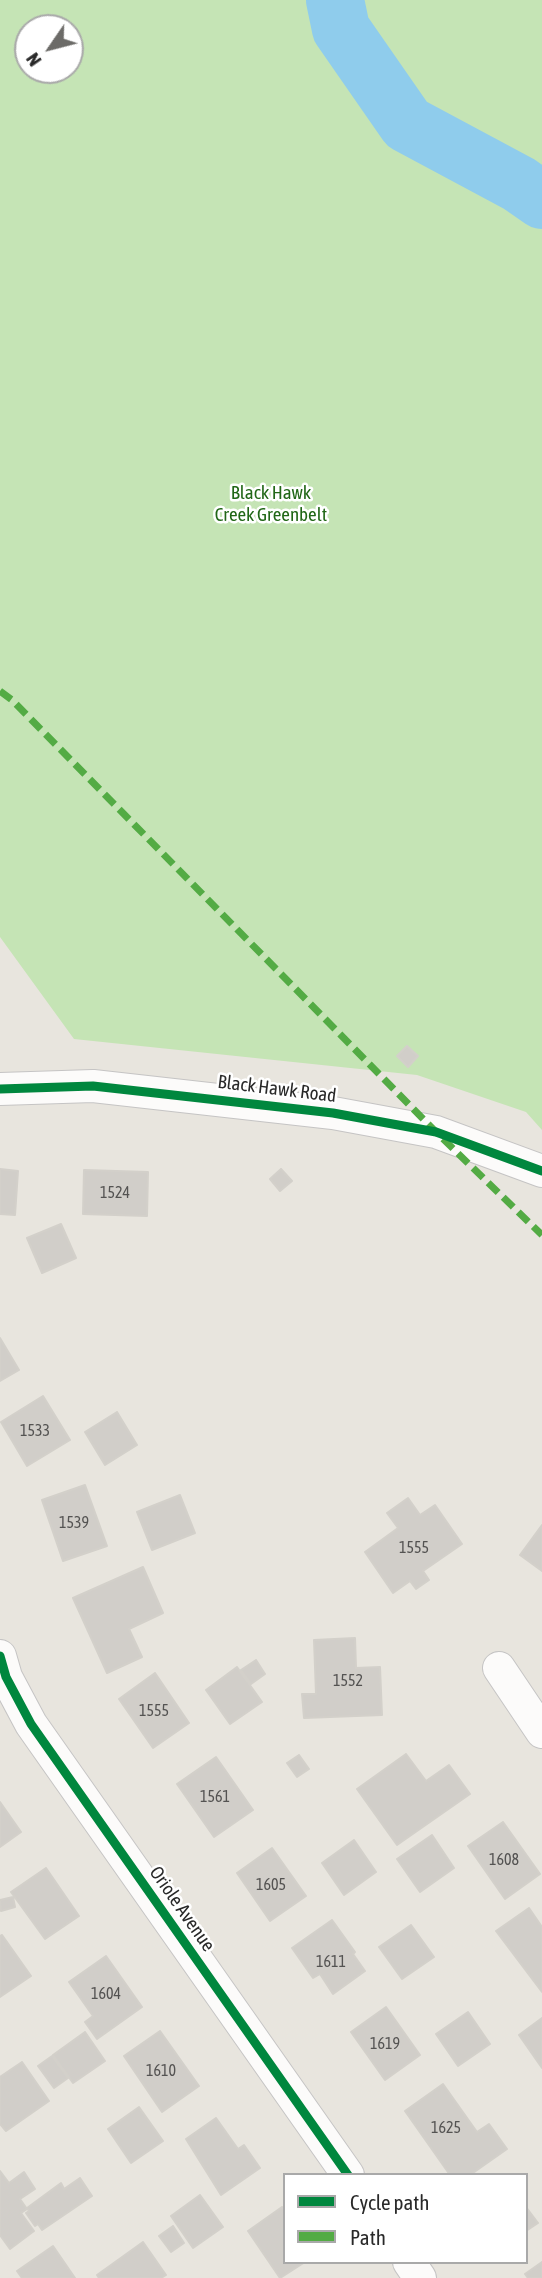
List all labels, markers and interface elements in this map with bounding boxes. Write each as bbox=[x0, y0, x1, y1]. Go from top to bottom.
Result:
north arrow bbox=[14, 14, 84, 84]
text: N bbox=[21, 49, 46, 71]
park label: Black Hawk Creek Greenbelt bbox=[215, 482, 327, 526]
street label: Black Hawk Road bbox=[216, 1070, 338, 1108]
house number: 1524 bbox=[100, 1183, 130, 1203]
house number: 1533 bbox=[20, 1421, 50, 1441]
house number: 1539 bbox=[59, 1513, 89, 1533]
house number: 1555 bbox=[399, 1538, 429, 1558]
house number: 1552 bbox=[333, 1671, 363, 1691]
house number: 1555 bbox=[139, 1701, 169, 1721]
house number: 1561 bbox=[200, 1787, 230, 1807]
house number: 1608 bbox=[489, 1850, 519, 1870]
street label: Oriole Avenue bbox=[144, 1862, 220, 1956]
house number: 1605 bbox=[256, 1875, 286, 1895]
house number: 1611 bbox=[316, 1952, 346, 1972]
house number: 1604 bbox=[91, 1984, 121, 2004]
house number: 1619 bbox=[370, 2034, 400, 2054]
house number: 1610 bbox=[146, 2061, 176, 2081]
house number: 1625 bbox=[431, 2118, 461, 2138]
legend bbox=[283, 2173, 528, 2264]
text: Cycle path bbox=[350, 2190, 429, 2214]
text: Path bbox=[350, 2225, 386, 2249]

